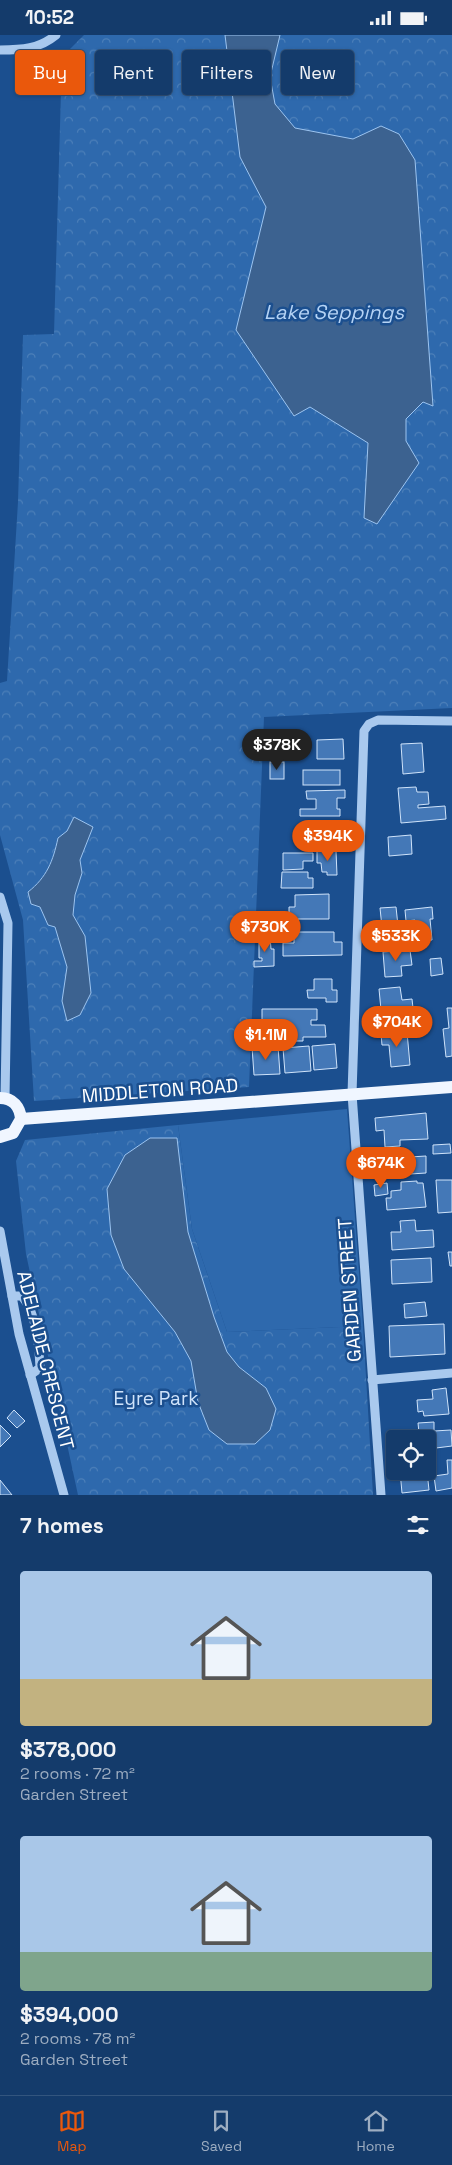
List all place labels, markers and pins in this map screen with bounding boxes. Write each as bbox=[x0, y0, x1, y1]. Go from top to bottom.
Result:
pin: $378K bbox=[242, 729, 312, 771]
pin: $394K bbox=[293, 819, 363, 862]
pin: $730K bbox=[230, 911, 300, 953]
pin: $533K bbox=[361, 919, 431, 962]
pin: $704K bbox=[362, 1005, 432, 1048]
pin: $1.1M bbox=[231, 1019, 301, 1061]
pin: $674K bbox=[346, 1147, 416, 1189]

